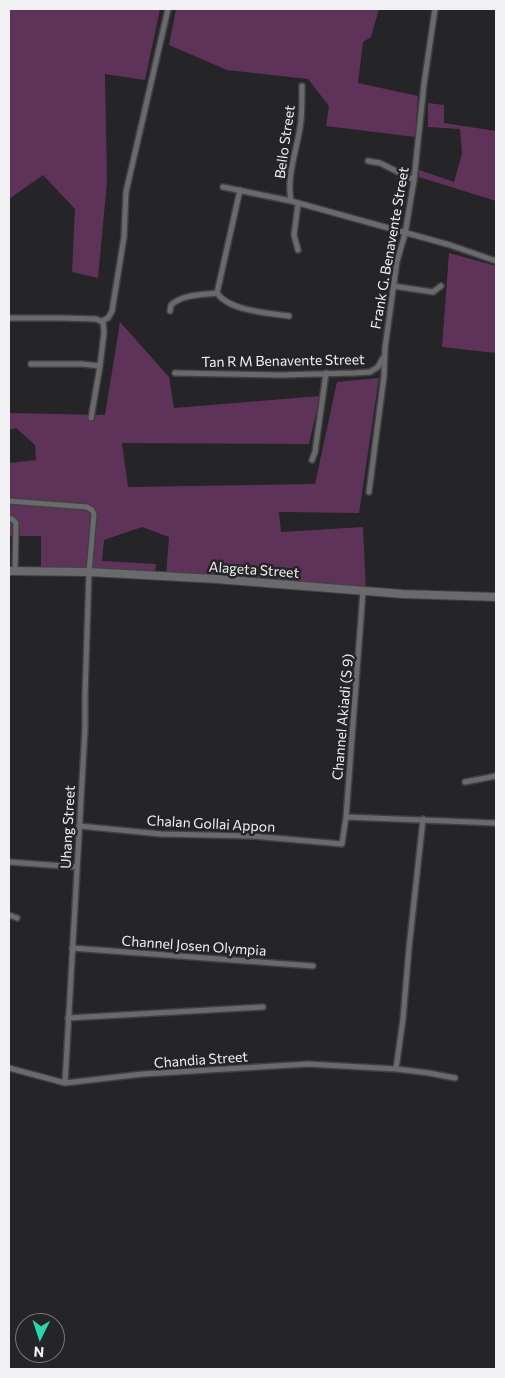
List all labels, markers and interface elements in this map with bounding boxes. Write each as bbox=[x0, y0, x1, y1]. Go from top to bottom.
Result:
street label: Bello Street bbox=[272, 104, 298, 180]
street label: Frank G. Benavente Street bbox=[367, 166, 413, 330]
street label: Tan R M Benavente Street bbox=[201, 351, 365, 371]
street label: Alageta Street bbox=[208, 558, 300, 582]
street label: Channel Akiadi (S 9) bbox=[329, 653, 357, 781]
street label: Uhang Street bbox=[57, 785, 79, 869]
street label: Chalan Gollai Appon bbox=[146, 812, 276, 836]
street label: Channel Josen Olympia bbox=[121, 933, 267, 959]
street label: Chandia Street bbox=[153, 1048, 249, 1072]
north arrow bbox=[15, 1313, 65, 1363]
text: N bbox=[33, 1344, 45, 1361]

